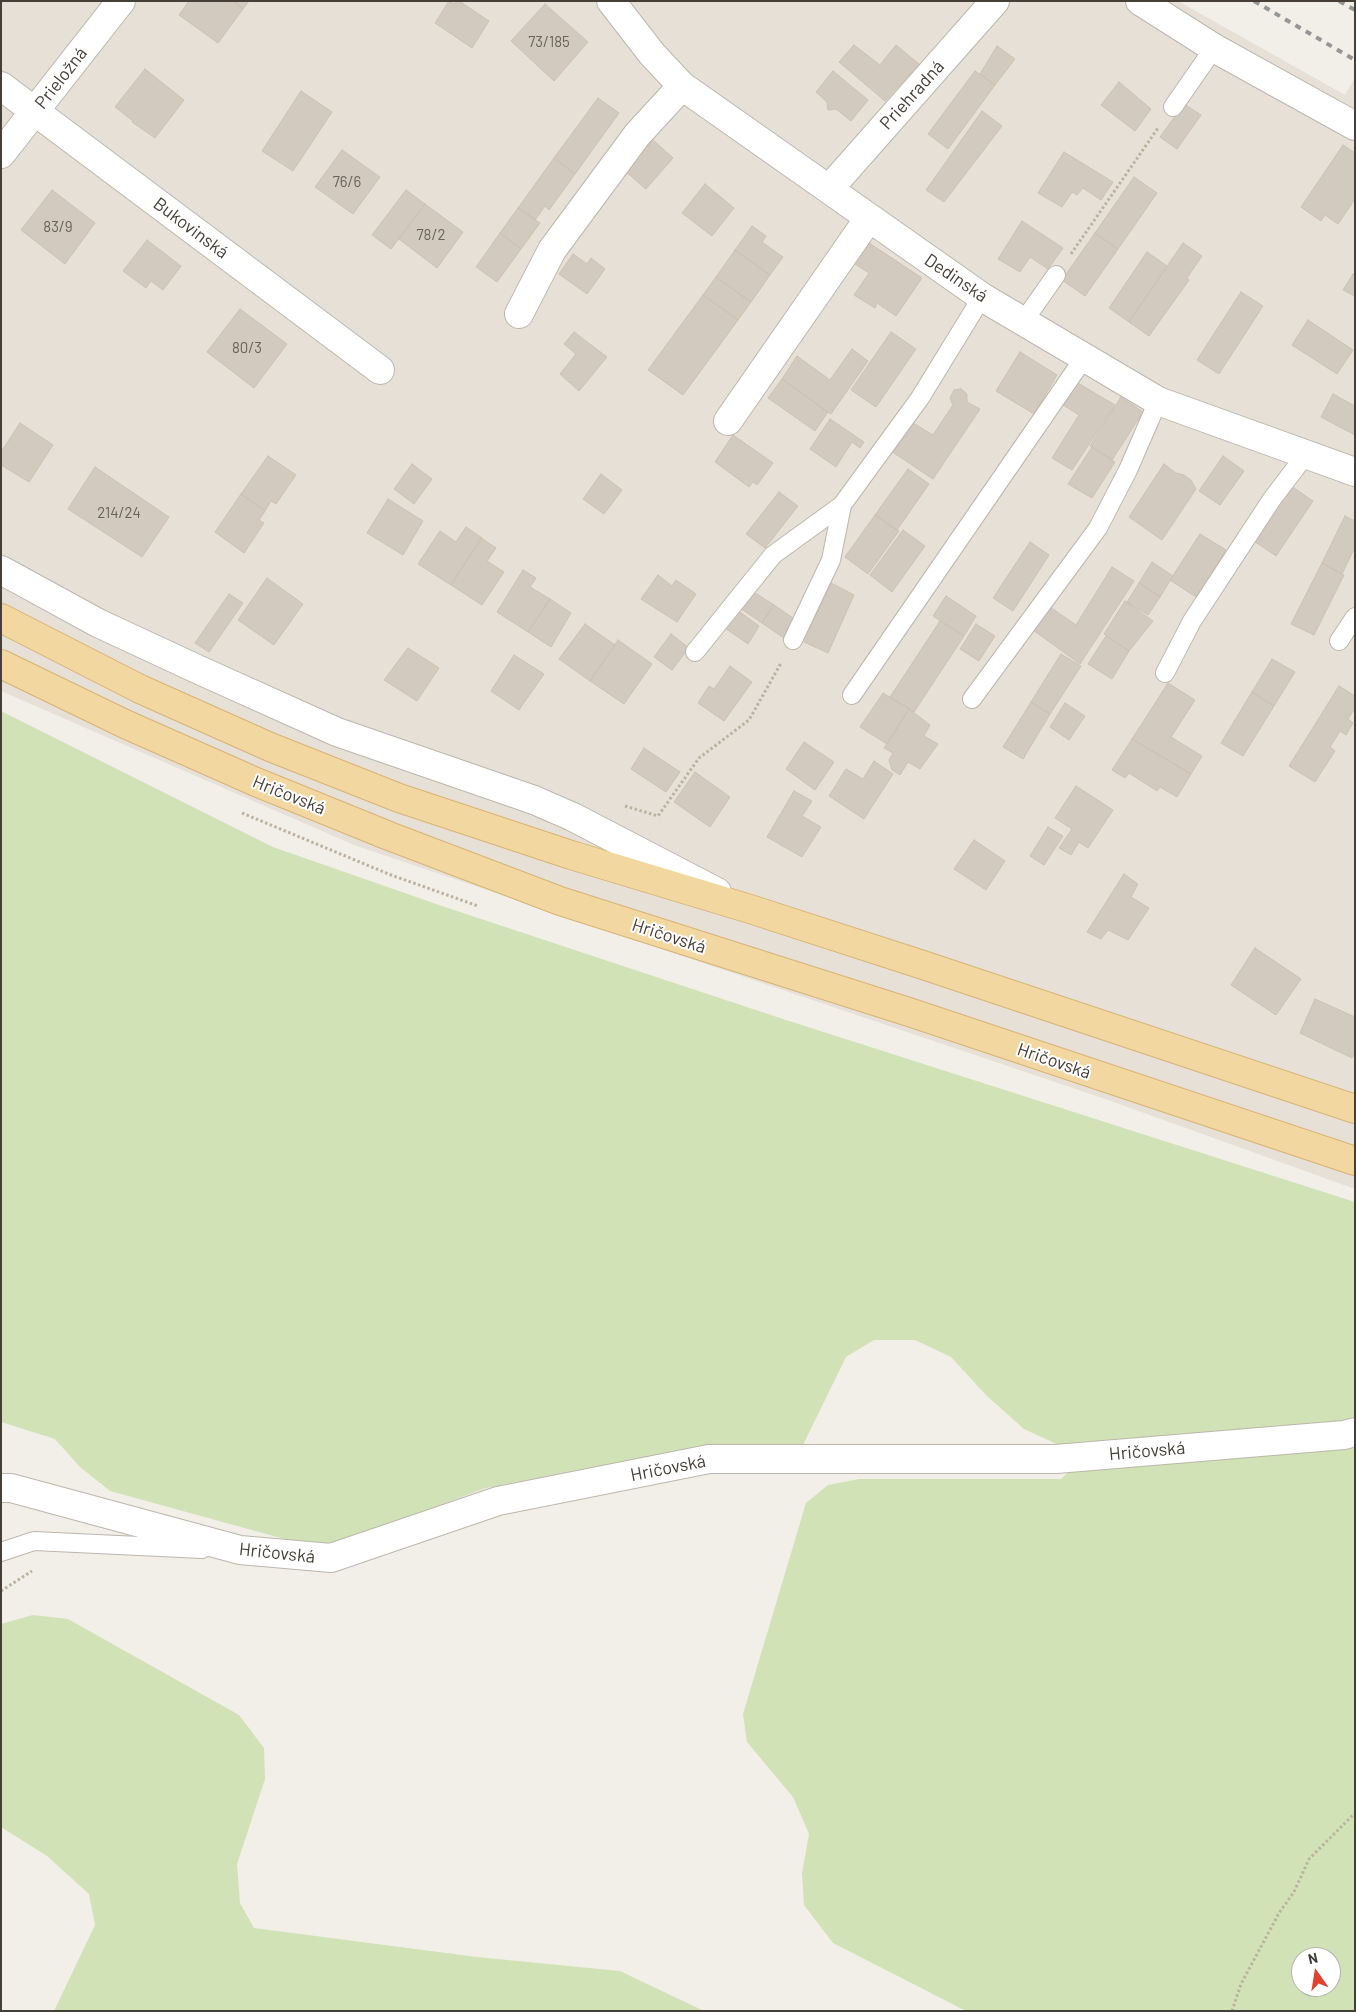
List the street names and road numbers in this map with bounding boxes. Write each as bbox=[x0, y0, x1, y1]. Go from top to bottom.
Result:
street label: Prieložná bbox=[30, 43, 92, 113]
street label: Priehradná bbox=[875, 56, 949, 134]
street label: Bukovinská bbox=[149, 193, 233, 263]
street label: Dedinská bbox=[920, 249, 992, 307]
street label: Hričovská bbox=[250, 771, 328, 819]
street label: Hričovská bbox=[629, 914, 709, 958]
street label: Hričovská bbox=[1014, 1038, 1094, 1084]
street label: Hričovská bbox=[1108, 1437, 1186, 1465]
street label: Hričovská bbox=[628, 1450, 708, 1486]
street label: Hričovská bbox=[238, 1538, 316, 1568]

